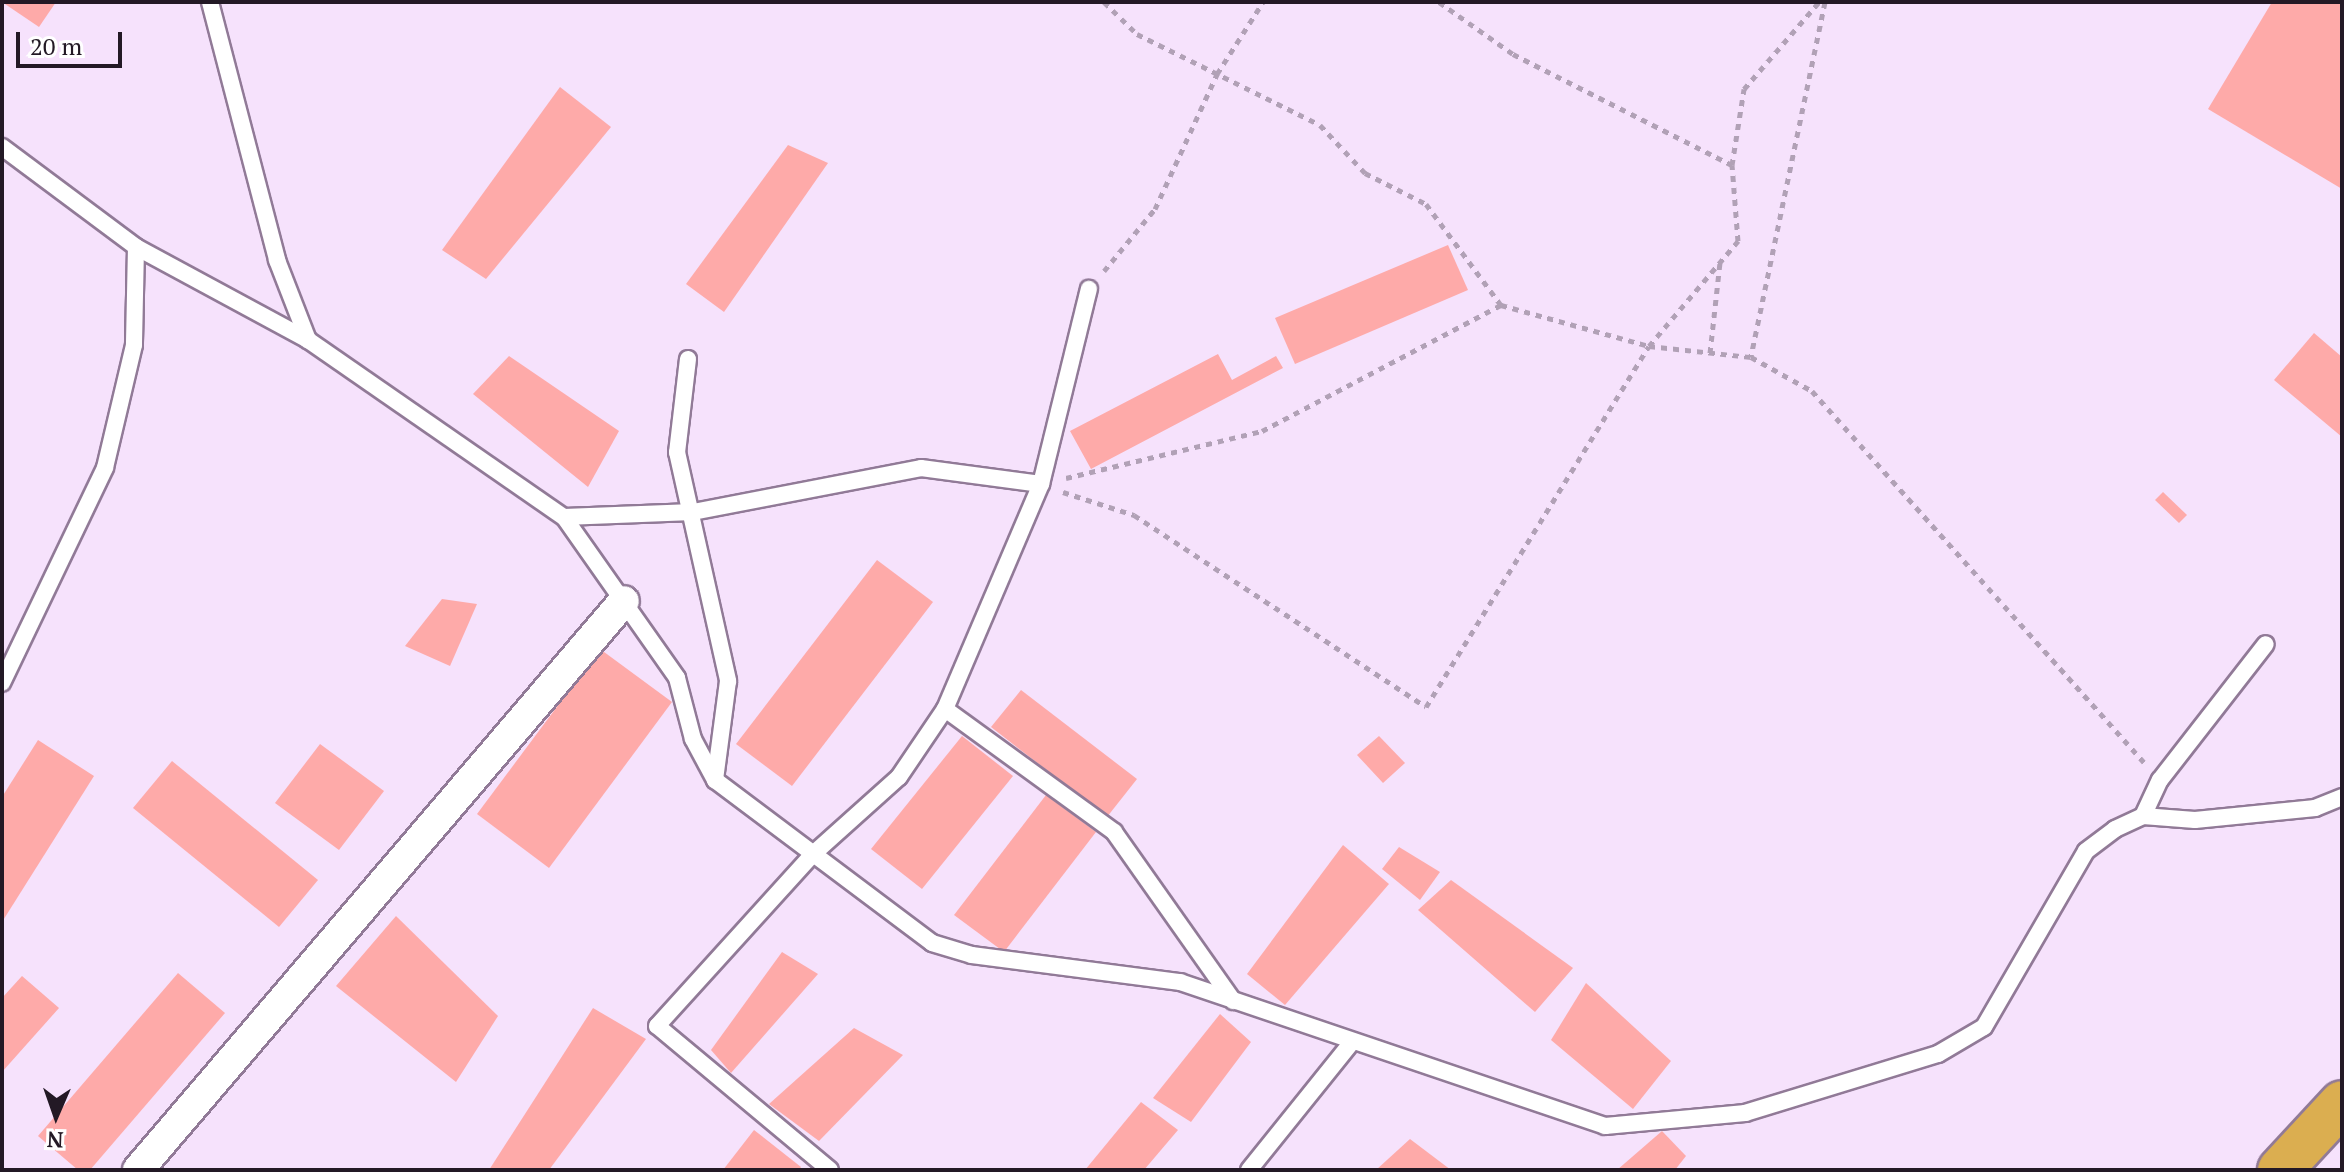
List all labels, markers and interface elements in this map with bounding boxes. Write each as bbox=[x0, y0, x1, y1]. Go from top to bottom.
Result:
scale bar bbox=[20, 16, 126, 66]
text: 20 m bbox=[30, 30, 82, 62]
north arrow bbox=[16, 1076, 96, 1156]
text: N bbox=[46, 1126, 64, 1155]

